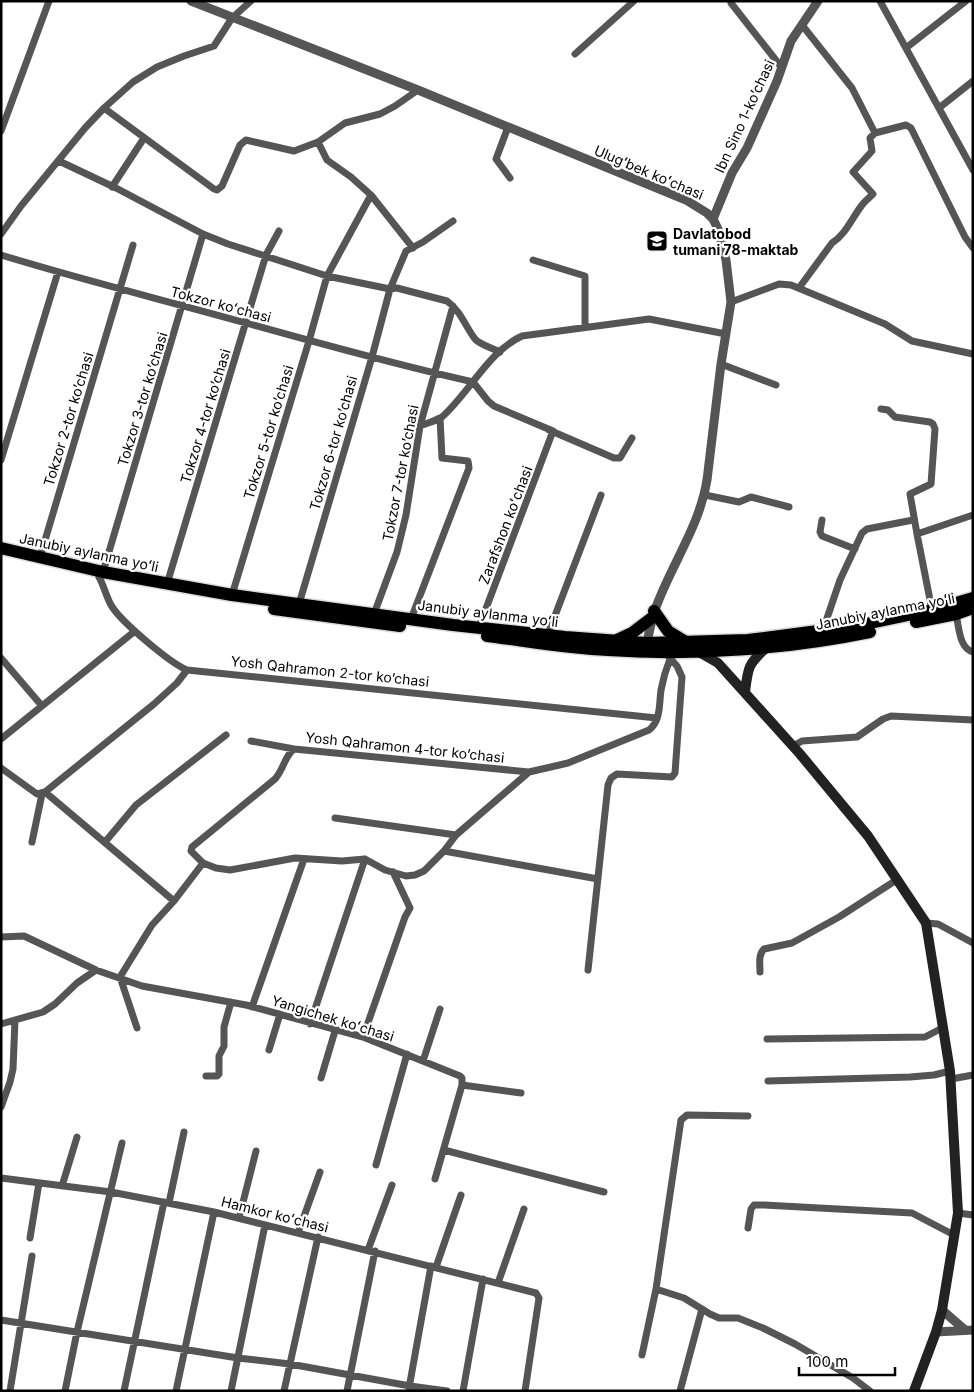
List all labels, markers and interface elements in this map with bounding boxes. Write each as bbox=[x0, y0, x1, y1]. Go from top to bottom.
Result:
street label: Ibn Sino 1-koʼchasi bbox=[710, 57, 778, 175]
street label: Ulugʻbek koʻchasi bbox=[592, 141, 706, 203]
place label: Davlatobod tumani 78-maktab bbox=[673, 225, 799, 258]
school or university icon: Davlatobod tumani 78-maktab bbox=[645, 229, 669, 253]
street label: Tokzor koʻchasi bbox=[169, 282, 273, 326]
street label: Tokzor 3-tor koʼchasi bbox=[113, 330, 171, 468]
street label: Tokzor 4-tor koʼchasi bbox=[176, 347, 234, 485]
street label: Tokzor 2-tor koʼchasi bbox=[40, 350, 96, 488]
street label: Tokzor 5-tor koʼchasi bbox=[240, 363, 296, 501]
street label: Tokzor 6-tor koʼchasi bbox=[306, 374, 360, 512]
street label: Tokzor 7-tor koʼchasi bbox=[378, 403, 422, 543]
street label: Zarafshon koʻchasi bbox=[475, 463, 535, 587]
street label: Janubiy aylanma yoʻli bbox=[18, 529, 160, 575]
street label: Janubiy aylanma yoʻli bbox=[814, 589, 956, 633]
street label: Janubiy aylanma yoʻli bbox=[417, 596, 559, 630]
street label: Yosh Qahramon 2-tor koʼchasi bbox=[230, 652, 430, 690]
street label: Yosh Qahramon 4-tor koʼchasi bbox=[305, 728, 505, 766]
street label: Yangichek koʻchasi bbox=[270, 991, 396, 1045]
street label: Hamkor koʻchasi bbox=[220, 1192, 330, 1236]
scale bar bbox=[799, 1344, 895, 1376]
text: 100 m bbox=[806, 1352, 848, 1371]

